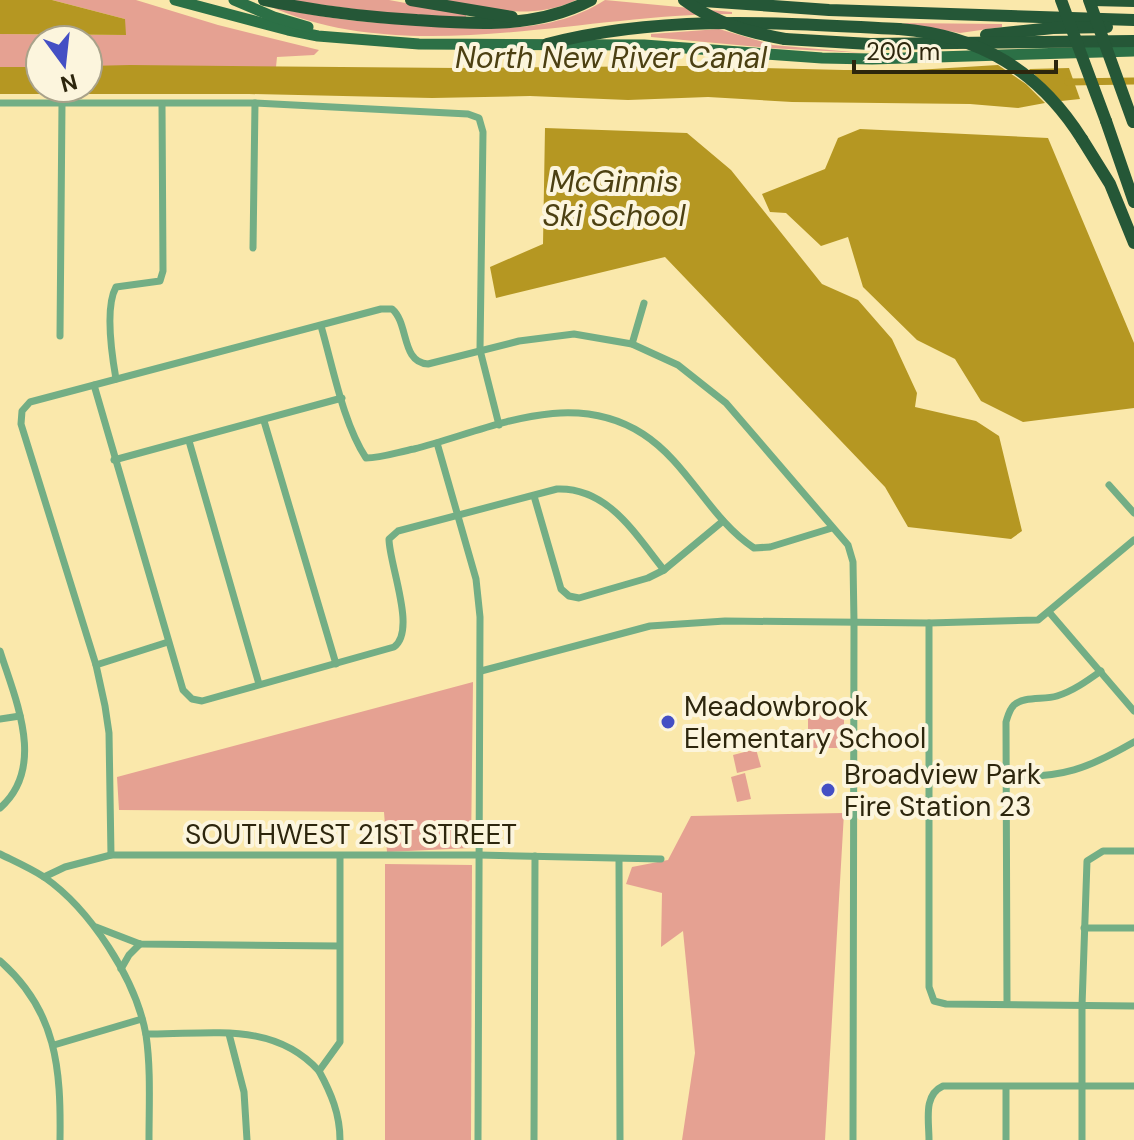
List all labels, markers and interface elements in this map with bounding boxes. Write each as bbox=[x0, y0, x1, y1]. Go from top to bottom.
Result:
north arrow bbox=[24, 24, 104, 104]
scale bar bbox=[854, 24, 1056, 74]
text: 200 m bbox=[866, 36, 940, 67]
water label: North New River Canal bbox=[455, 38, 768, 77]
text: N bbox=[58, 67, 81, 99]
water label: McGinnis Ski School bbox=[542, 162, 687, 235]
place label: Meadowbrook Elementary School bbox=[684, 688, 926, 757]
marker: Meadowbrook Elementary School bbox=[659, 713, 677, 731]
place label: Broadview Park Fire Station 23 bbox=[844, 756, 1041, 825]
marker: Broadview Park Fire Station 23 bbox=[819, 781, 837, 799]
street label: SOUTHWEST 21ST STREET bbox=[185, 816, 517, 853]

